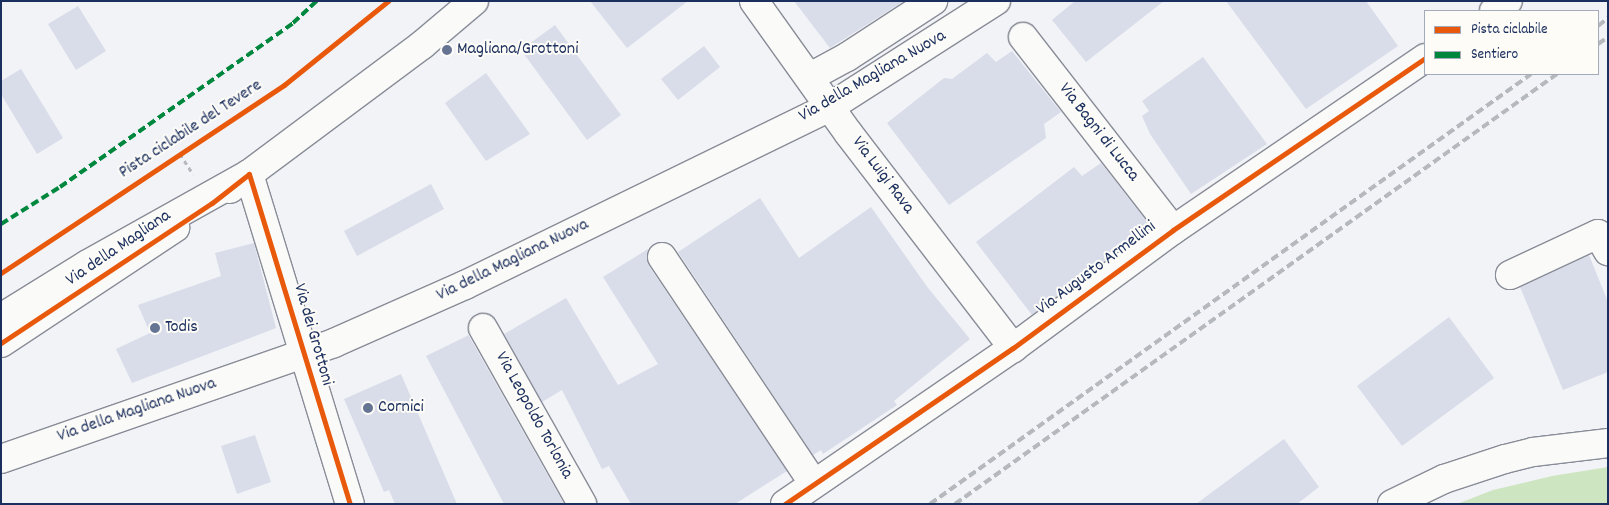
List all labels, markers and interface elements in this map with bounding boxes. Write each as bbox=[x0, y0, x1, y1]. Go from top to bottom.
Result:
legend bbox=[1424, 10, 1599, 75]
text: Pista ciclabile bbox=[1471, 19, 1548, 41]
street label: Via della Magliana Nuova bbox=[796, 26, 950, 128]
place label: Magliana/Grottoni bbox=[457, 39, 578, 61]
marker: Magliana/Grottoni bbox=[441, 44, 453, 56]
text: Sentiero bbox=[1471, 44, 1518, 66]
street label: Pista ciclabile del Tevere bbox=[115, 76, 267, 184]
street label: Via Bagni di Lucca bbox=[1053, 79, 1143, 187]
street label: Via Luigi Rava bbox=[846, 133, 918, 219]
street label: Via della Magliana bbox=[63, 206, 175, 292]
street label: Via della Magliana Nuova bbox=[433, 215, 593, 307]
street label: Via Augusto Armellini bbox=[1033, 217, 1161, 321]
street label: Via dei Grottoni bbox=[287, 282, 337, 388]
place label: Todis bbox=[165, 317, 198, 339]
marker: Todis bbox=[149, 322, 161, 334]
street label: Via Leopoldo Torlonia bbox=[489, 349, 577, 483]
street label: Via della Magliana Nuova bbox=[55, 374, 219, 448]
place label: Cornici bbox=[378, 397, 424, 419]
marker: Cornici bbox=[362, 402, 374, 414]

